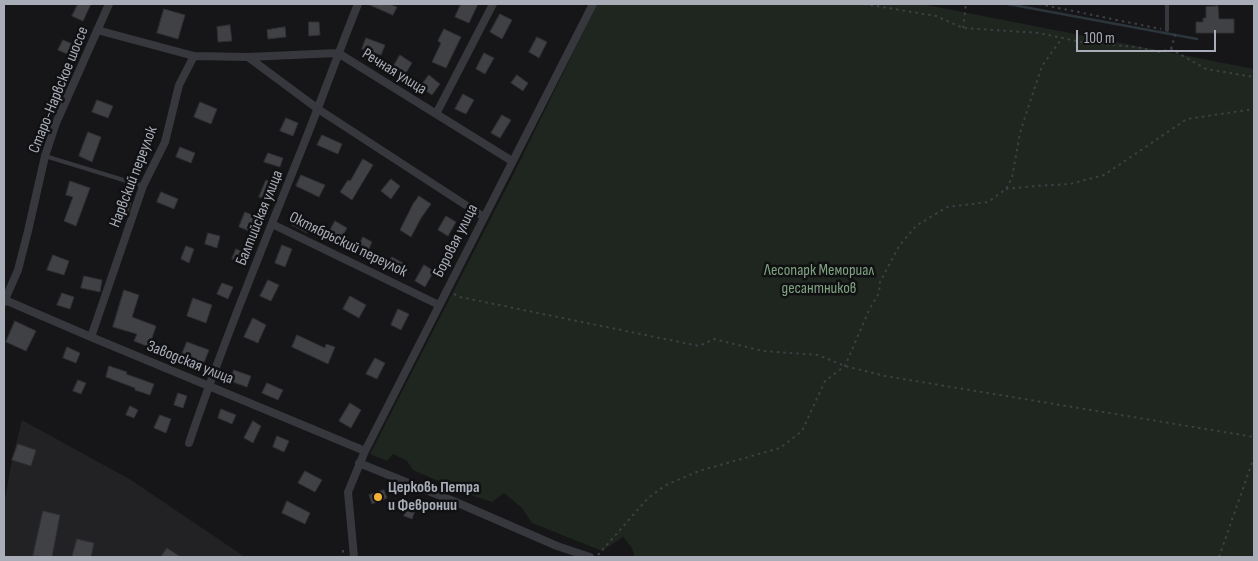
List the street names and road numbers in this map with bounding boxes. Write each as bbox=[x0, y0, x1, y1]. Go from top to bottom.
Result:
street label: Старо-Нарвское шоссе bbox=[25, 24, 93, 156]
street label: Речная улица bbox=[358, 45, 430, 99]
street label: Нарвский переулок bbox=[106, 124, 162, 230]
street label: Балтийская улица bbox=[232, 168, 288, 268]
street label: Боровая улица bbox=[429, 201, 483, 281]
street label: Октябрьский переулок bbox=[286, 208, 410, 282]
street label: Заводская улица bbox=[144, 337, 236, 389]

